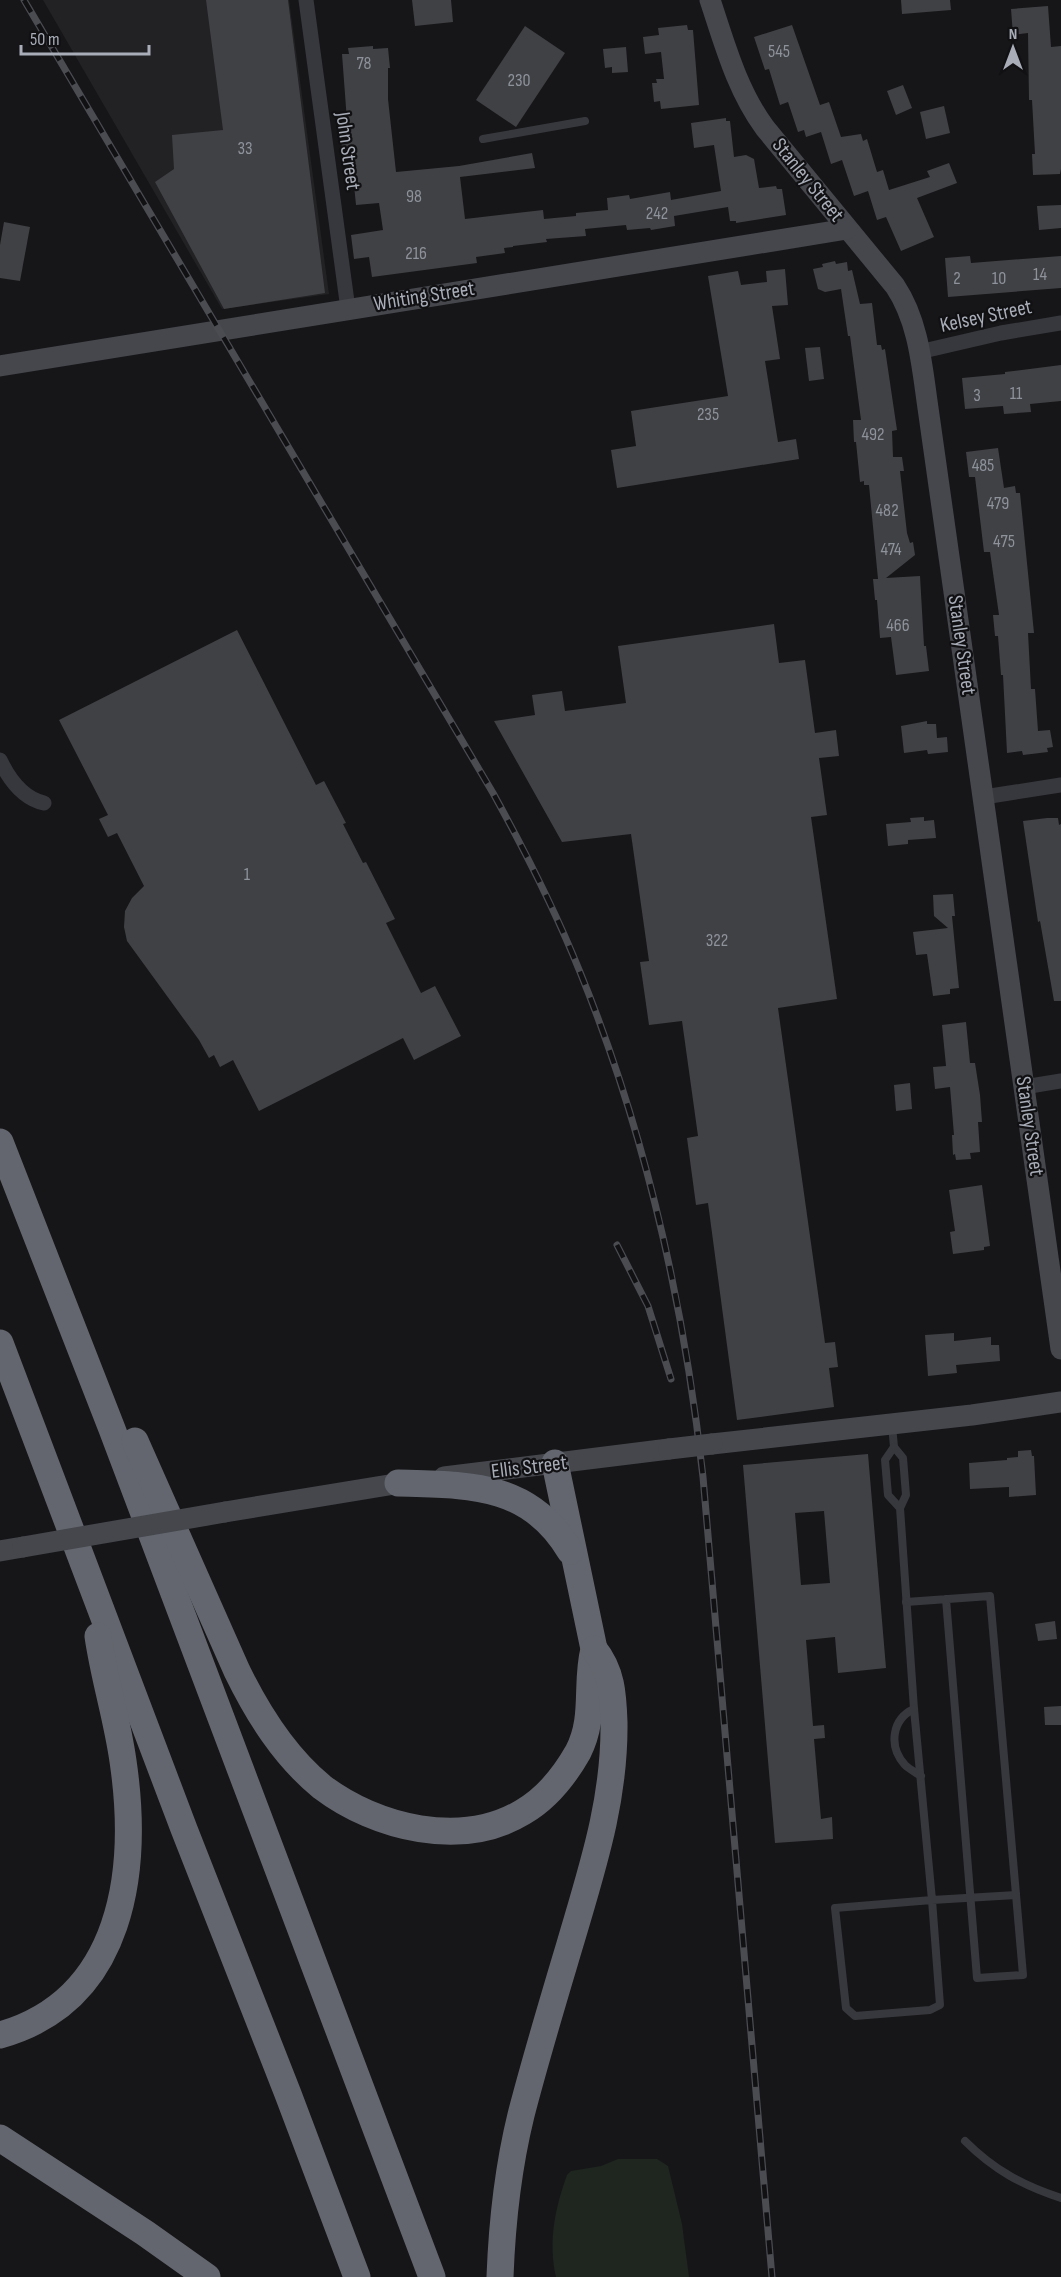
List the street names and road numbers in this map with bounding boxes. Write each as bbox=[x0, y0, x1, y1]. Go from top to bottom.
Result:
street label: John Street bbox=[330, 109, 366, 192]
street label: Stanley Street bbox=[767, 133, 849, 227]
street label: Whiting Street bbox=[372, 276, 476, 316]
street label: Kelsey Street bbox=[938, 294, 1034, 338]
street label: Stanley Street bbox=[943, 594, 981, 696]
street label: Stanley Street bbox=[1011, 1075, 1049, 1177]
street label: Ellis Street bbox=[490, 1450, 568, 1484]

